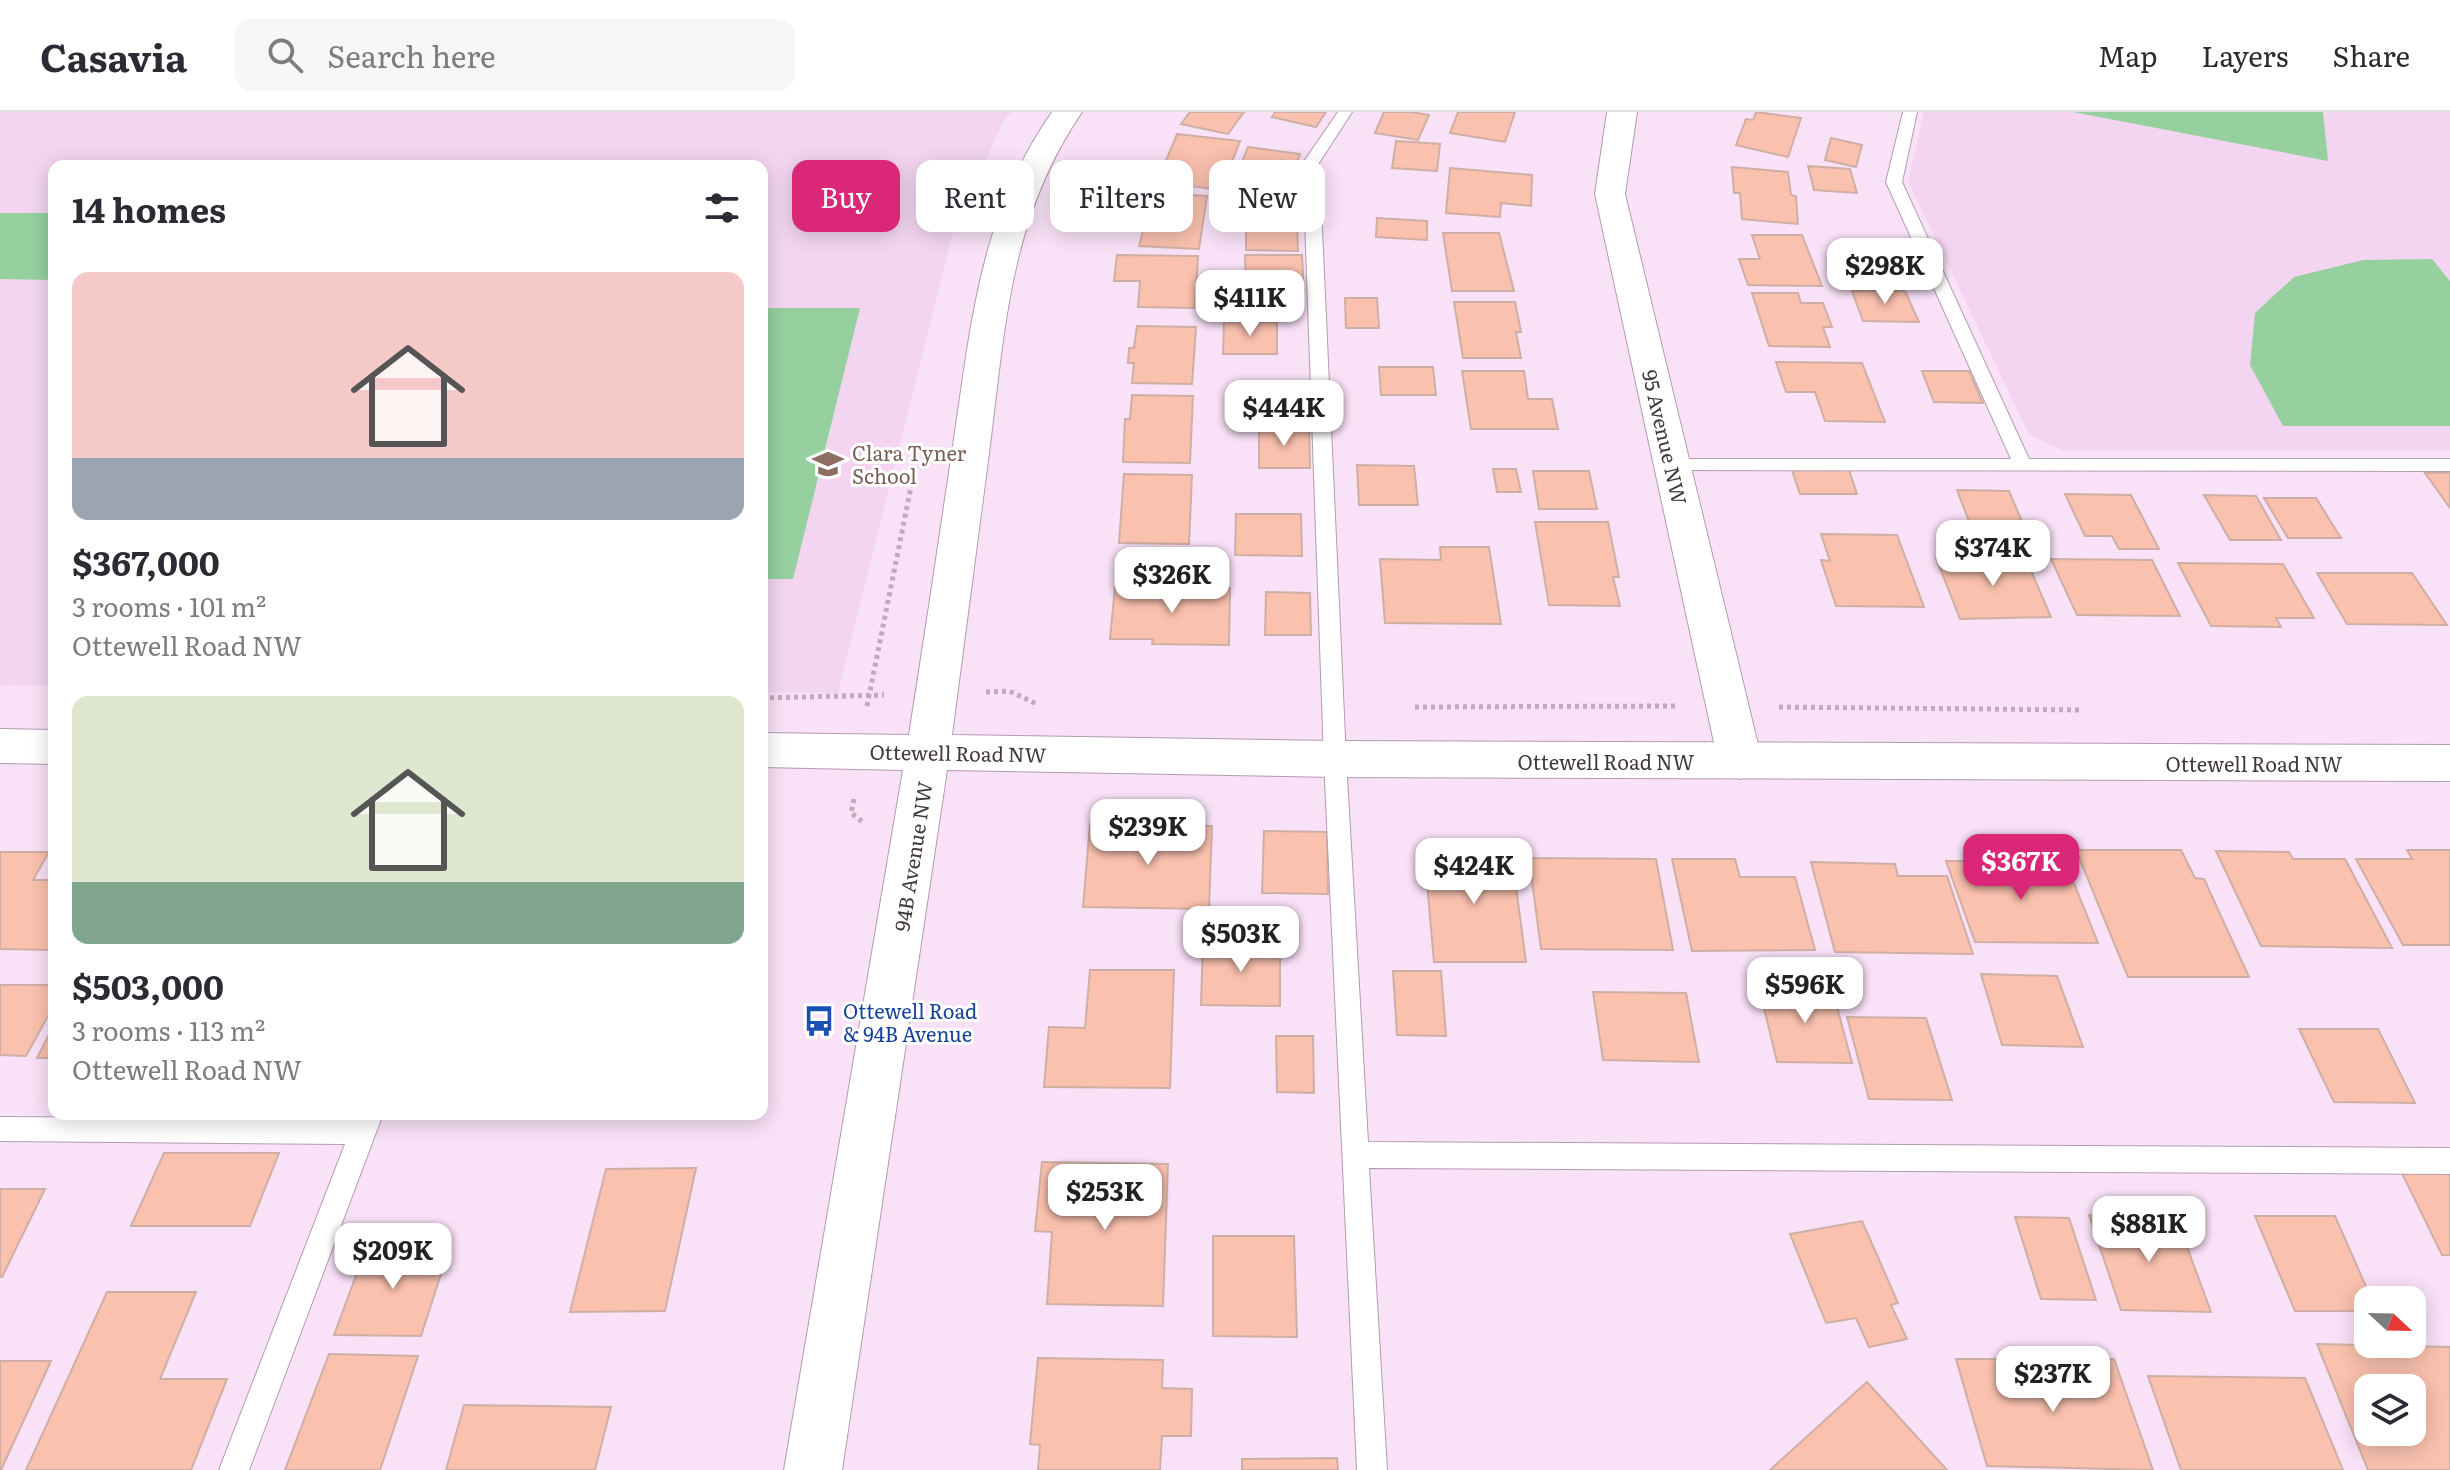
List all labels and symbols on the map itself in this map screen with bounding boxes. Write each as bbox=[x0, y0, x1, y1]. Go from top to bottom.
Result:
pin: $298K bbox=[1829, 238, 1941, 306]
pin: $411K bbox=[1194, 270, 1306, 338]
street label: 95 Avenue NW bbox=[1636, 367, 1696, 507]
pin: $444K bbox=[1228, 380, 1340, 448]
place label: Clara Tyner School bbox=[852, 437, 967, 490]
school or university icon: Clara Tyner School bbox=[811, 447, 845, 481]
pin: $374K bbox=[1937, 520, 2049, 588]
pin: $326K bbox=[1116, 547, 1228, 615]
street label: Ottewell Road NW bbox=[869, 735, 1047, 769]
street label: Ottewell Road NW bbox=[1518, 746, 1695, 776]
street label: Ottewell Road NW bbox=[2166, 748, 2343, 778]
street label: 94B Avenue NW bbox=[885, 779, 939, 933]
pin: $239K bbox=[1092, 799, 1204, 867]
pin: $367K bbox=[1965, 834, 2077, 902]
pin: $424K bbox=[1418, 838, 1530, 906]
pin: $503K bbox=[1185, 906, 1297, 974]
pin: $596K bbox=[1749, 957, 1861, 1025]
place label: Ottewell Road & 94B Avenue bbox=[843, 995, 977, 1048]
bus stop icon: Ottewell Road & 94B Avenue bbox=[802, 1004, 836, 1038]
pin: $253K bbox=[1049, 1164, 1161, 1232]
pin: $881K bbox=[2093, 1196, 2205, 1264]
pin: $209K bbox=[337, 1223, 449, 1291]
north arrow bbox=[2354, 1286, 2426, 1358]
pin: $237K bbox=[1997, 1346, 2109, 1414]

